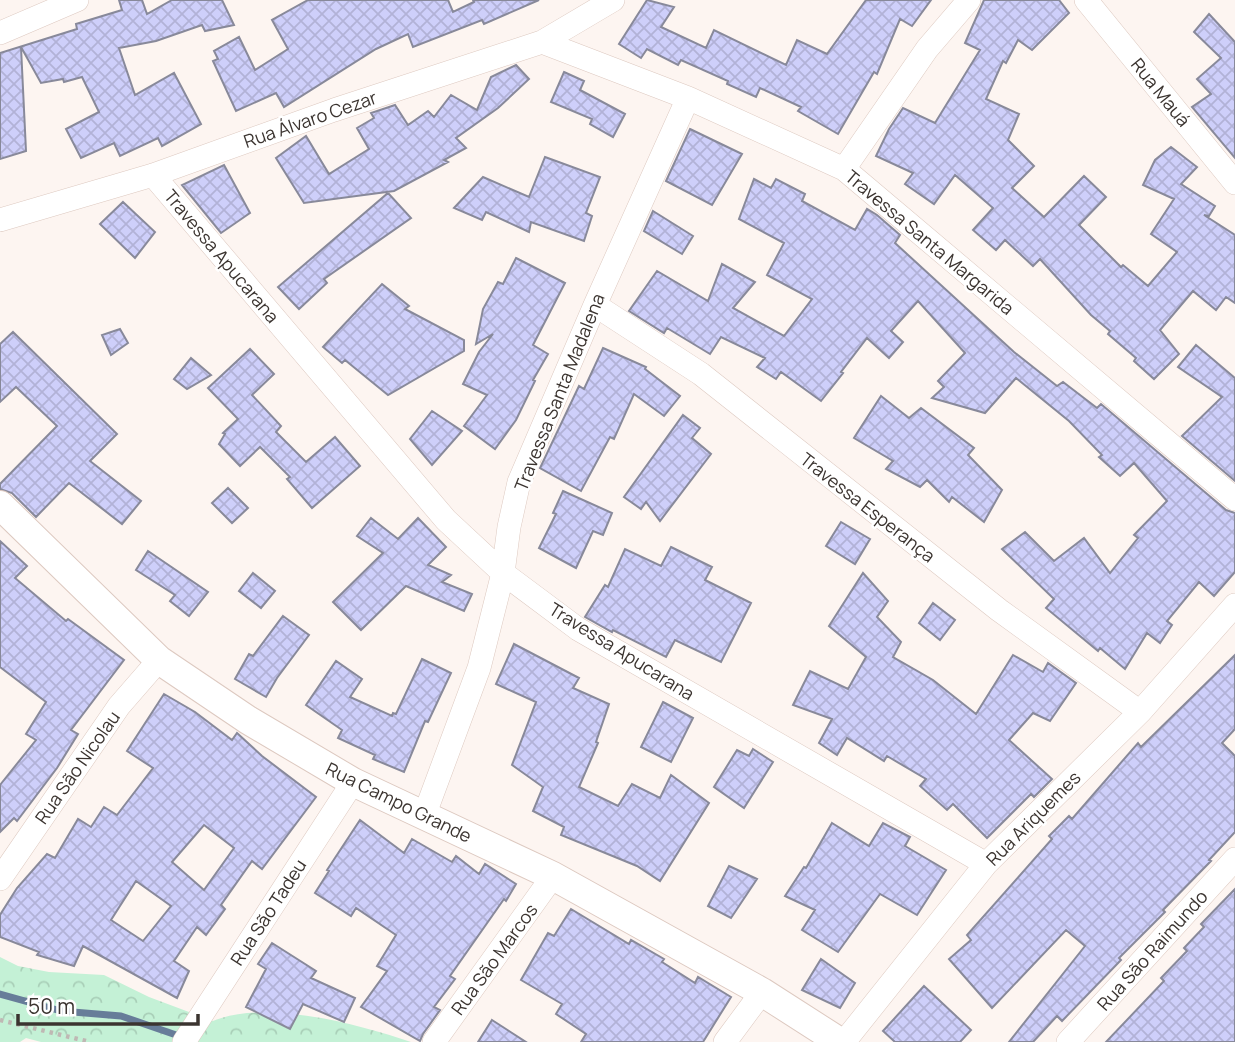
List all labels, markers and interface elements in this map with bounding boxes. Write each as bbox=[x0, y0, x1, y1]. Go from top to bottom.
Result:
street label: Rua Mauá bbox=[1126, 53, 1196, 131]
street label: Rua Álvaro Cezar bbox=[240, 85, 380, 153]
street label: Travessa Santa Margarida bbox=[841, 164, 1019, 320]
street label: Travessa Apucarana bbox=[159, 184, 285, 328]
street label: Travessa Santa Madalena bbox=[508, 290, 610, 494]
street label: Travessa Esperança bbox=[796, 447, 940, 567]
street label: Travessa Apucarana bbox=[545, 597, 699, 705]
street label: Rua São Nicolau bbox=[29, 706, 125, 828]
street label: Rua Campo Grande bbox=[322, 756, 476, 848]
street label: Rua Ariquemes bbox=[980, 765, 1086, 871]
street label: Rua São Tadeu bbox=[225, 854, 311, 970]
street label: Rua São Raimundo bbox=[1091, 885, 1213, 1015]
street label: Rua São Marcos bbox=[445, 899, 543, 1019]
scale bar bbox=[18, 982, 198, 1026]
text: 50 m bbox=[28, 992, 75, 1020]

